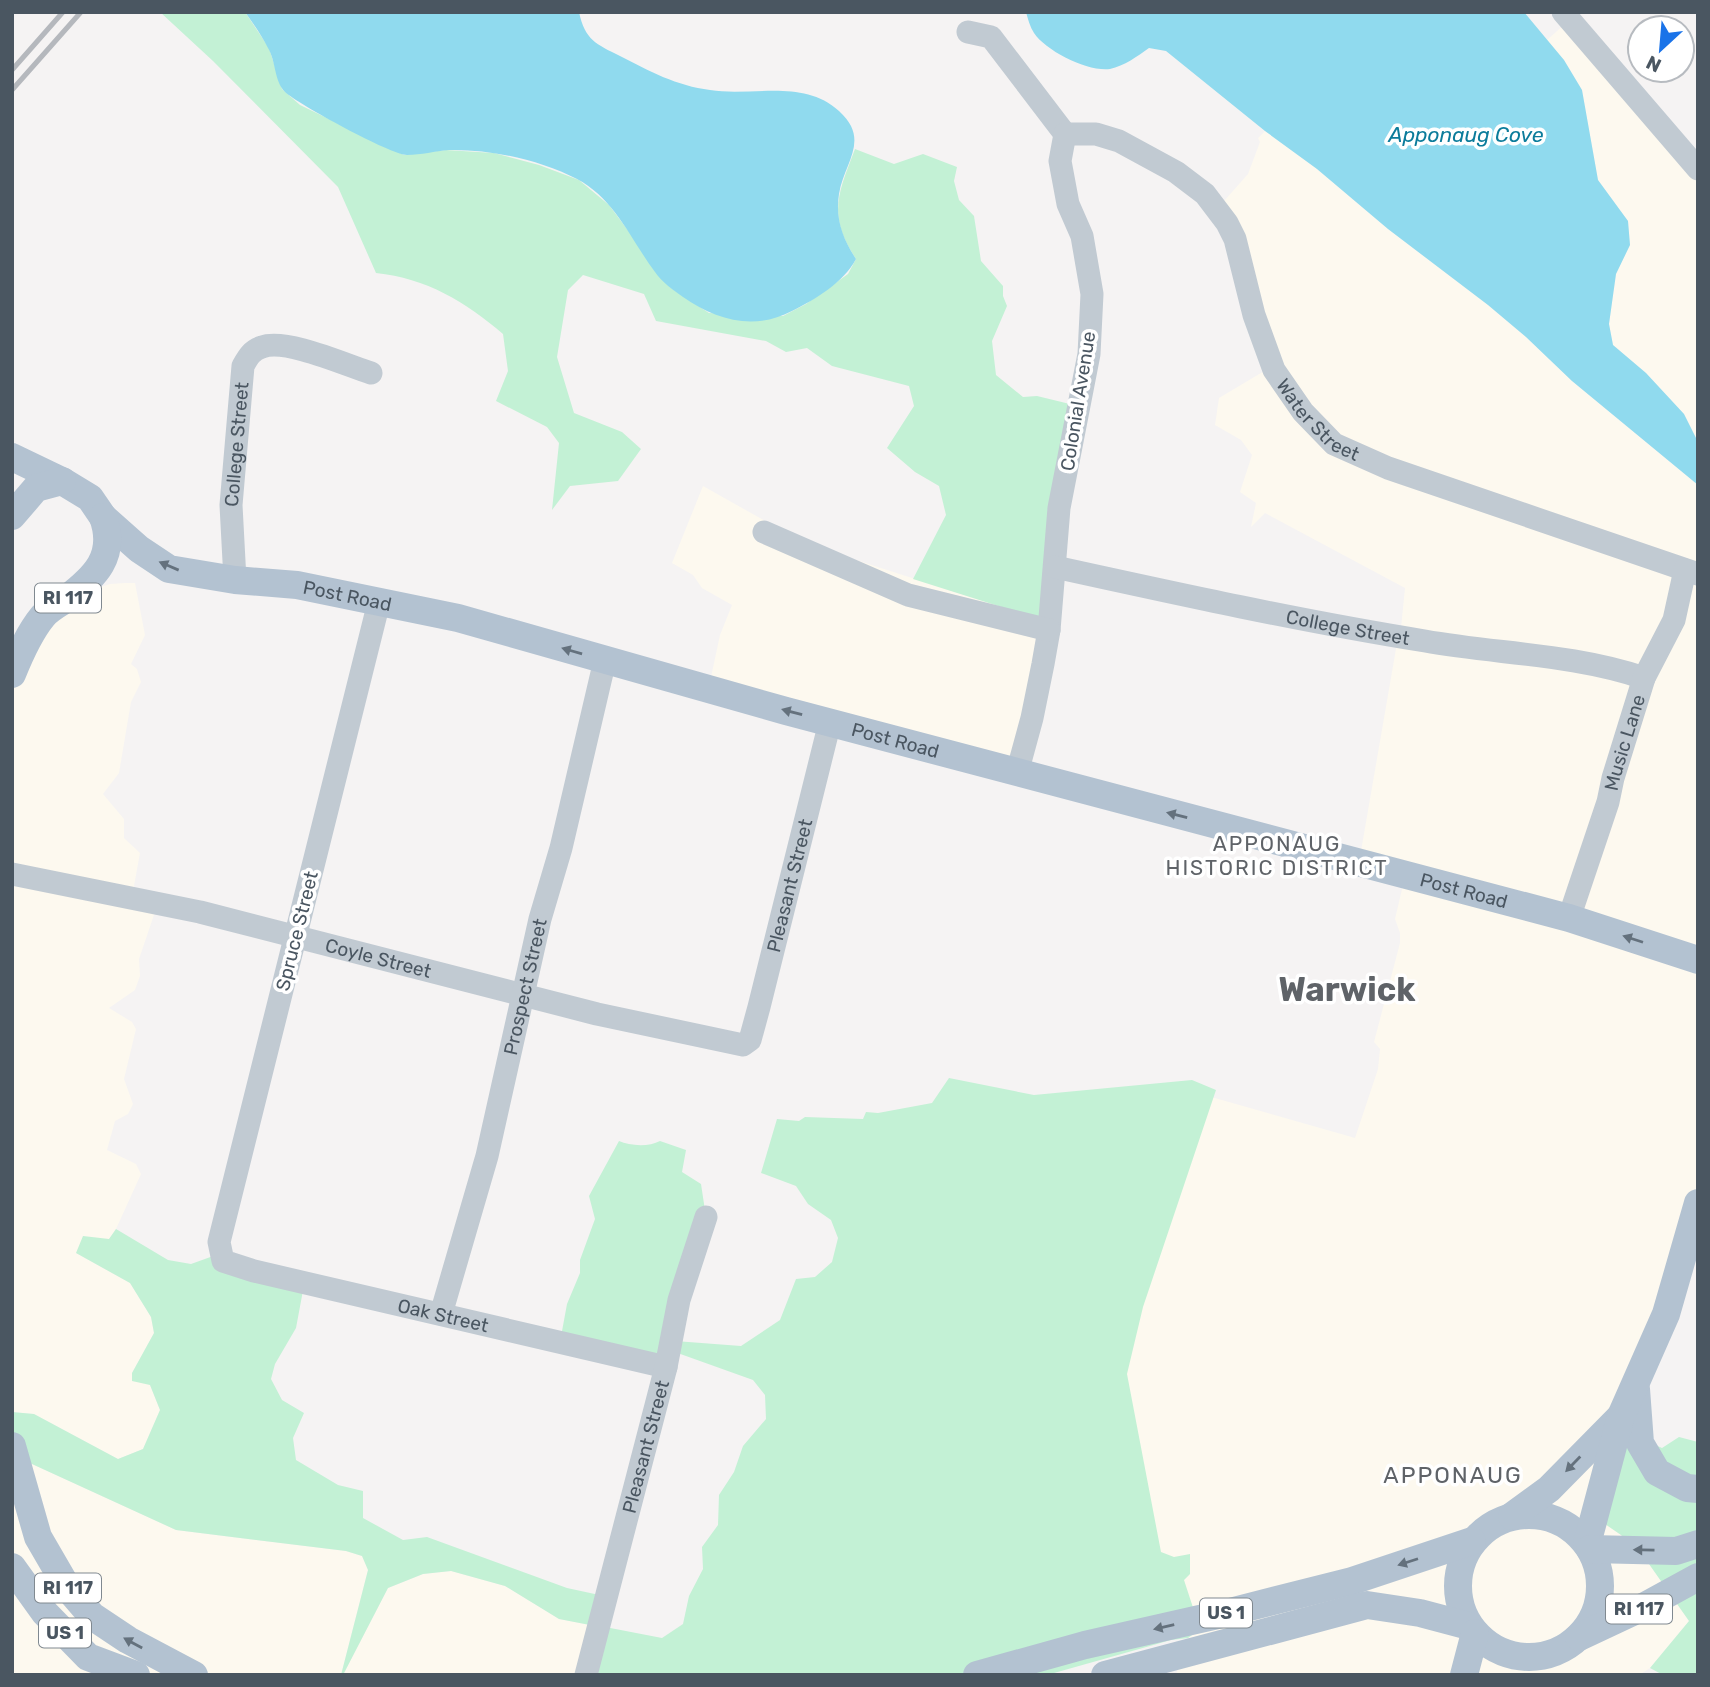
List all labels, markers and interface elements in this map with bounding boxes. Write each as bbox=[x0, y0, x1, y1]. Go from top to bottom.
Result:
north arrow bbox=[1626, 14, 1696, 84]
text: N bbox=[1643, 50, 1665, 77]
water label: Apponaug Cove bbox=[1388, 122, 1544, 147]
street label: Colonial Avenue bbox=[1056, 330, 1100, 472]
street label: Water Street bbox=[1272, 374, 1364, 466]
street label: College Street bbox=[219, 380, 253, 508]
one-way arrow bbox=[159, 560, 179, 572]
street label: Post Road bbox=[301, 575, 394, 616]
road number: RI 117 bbox=[35, 584, 101, 612]
street label: College Street bbox=[1284, 605, 1412, 650]
one-way arrow bbox=[561, 645, 583, 656]
street label: Music Lane bbox=[1599, 692, 1650, 793]
one-way arrow bbox=[780, 706, 802, 717]
street label: Post Road bbox=[849, 717, 942, 763]
one-way arrow bbox=[1166, 809, 1188, 820]
street label: Pleasant Street bbox=[762, 816, 817, 955]
district label: APPONAUG HISTORIC DISTRICT bbox=[1165, 831, 1389, 880]
street label: Spruce Street bbox=[271, 868, 323, 993]
street label: Post Road bbox=[1418, 868, 1510, 913]
street label: Prospect Street bbox=[498, 916, 551, 1057]
street label: Coyle Street bbox=[323, 933, 434, 983]
one-way arrow bbox=[1622, 934, 1643, 944]
district label: Warwick bbox=[1278, 970, 1416, 1009]
street label: Oak Street bbox=[396, 1293, 492, 1337]
street label: Pleasant Street bbox=[617, 1377, 674, 1516]
one-way arrow bbox=[1566, 1455, 1582, 1472]
district label: APPONAUG bbox=[1383, 1461, 1523, 1489]
one-way arrow bbox=[1633, 1544, 1655, 1555]
one-way arrow bbox=[1397, 1558, 1418, 1568]
road number: RI 117 bbox=[35, 1574, 101, 1602]
road number: RI 117 bbox=[1606, 1594, 1672, 1624]
road number: US 1 bbox=[1200, 1598, 1252, 1628]
road number: US 1 bbox=[39, 1618, 91, 1648]
one-way arrow bbox=[1153, 1622, 1175, 1633]
one-way arrow bbox=[124, 1637, 143, 1649]

